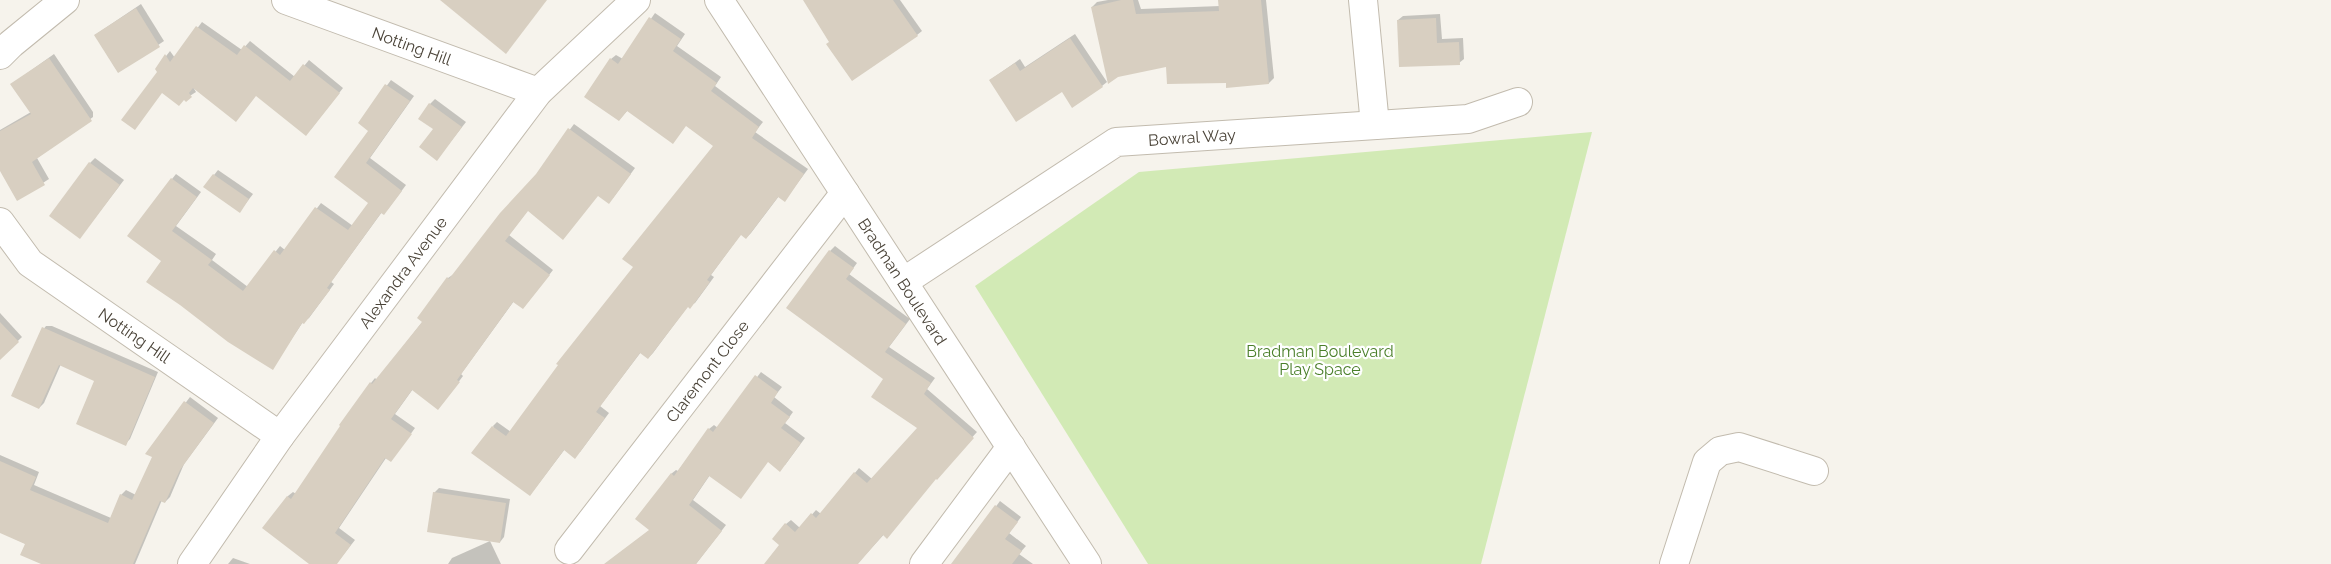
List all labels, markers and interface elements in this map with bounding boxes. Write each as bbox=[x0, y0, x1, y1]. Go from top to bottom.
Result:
street label: Notting Hill bbox=[369, 23, 455, 70]
street label: Bowral Way bbox=[1148, 125, 1237, 150]
street label: Alexandra Avenue bbox=[355, 213, 451, 332]
street label: Bradman Boulevard bbox=[854, 215, 950, 349]
street label: Notting Hill bbox=[95, 304, 174, 368]
street label: Claremont Close bbox=[662, 317, 753, 426]
park label: Bradman Boulevard Play Space bbox=[1246, 342, 1394, 379]

